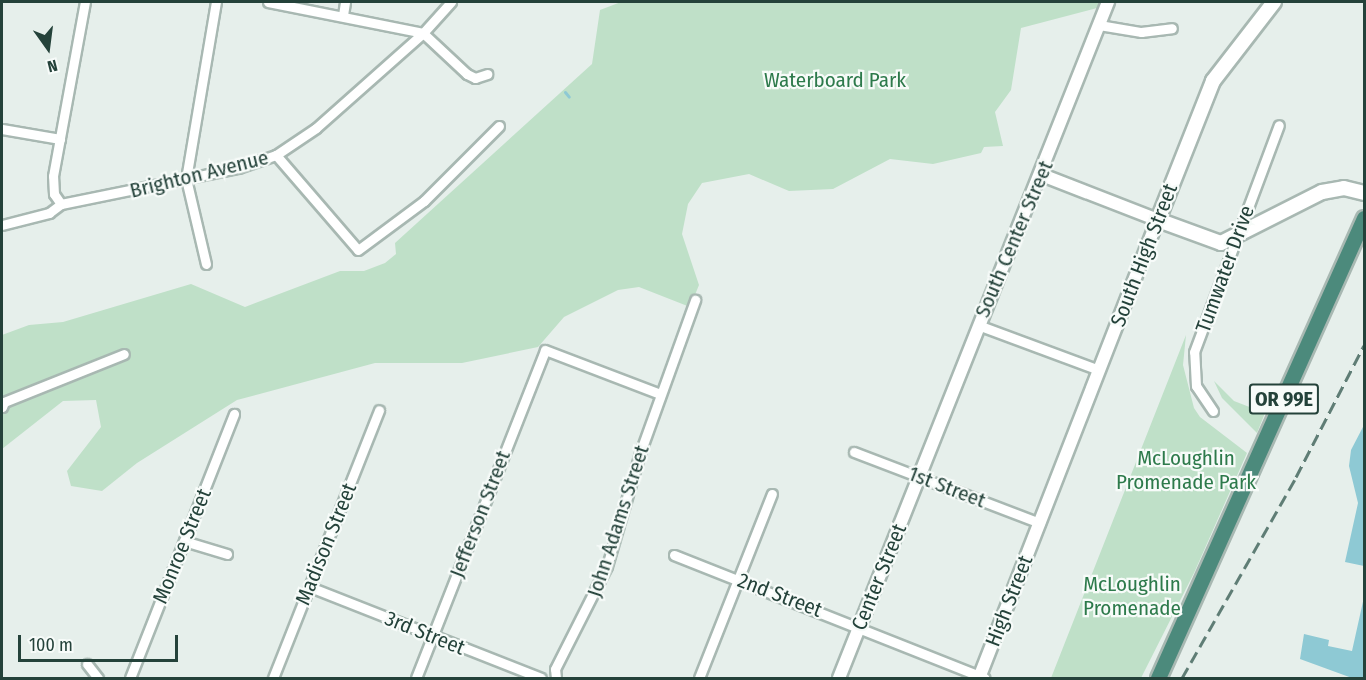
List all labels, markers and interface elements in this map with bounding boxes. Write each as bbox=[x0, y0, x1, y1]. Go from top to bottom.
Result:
north arrow bbox=[18, 18, 78, 78]
text: N bbox=[46, 56, 59, 76]
park label: Waterboard Park bbox=[764, 67, 906, 93]
street label: Brighton Avenue bbox=[127, 145, 271, 203]
street label: South Center Street bbox=[970, 157, 1058, 321]
street label: South High Street bbox=[1105, 180, 1183, 330]
street label: Tumwater Drive bbox=[1190, 202, 1260, 336]
road number: OR 99E bbox=[1248, 382, 1320, 416]
street label: John Adams Street bbox=[582, 442, 654, 600]
park label: McLoughlin Promenade Park bbox=[1116, 445, 1256, 495]
street label: Jefferson Street bbox=[444, 447, 516, 581]
street label: 1st Street bbox=[905, 461, 989, 513]
street label: Madison Street bbox=[290, 479, 362, 609]
street label: Monroe Street bbox=[148, 485, 216, 607]
street label: Center Street bbox=[846, 520, 912, 634]
street label: High Street bbox=[980, 552, 1038, 650]
street label: 2nd Street bbox=[734, 567, 826, 623]
park label: McLoughlin Promenade bbox=[1083, 571, 1181, 621]
street label: 3rd Street bbox=[381, 606, 469, 660]
scale bar bbox=[21, 623, 182, 661]
text: 100 m bbox=[29, 634, 73, 656]

